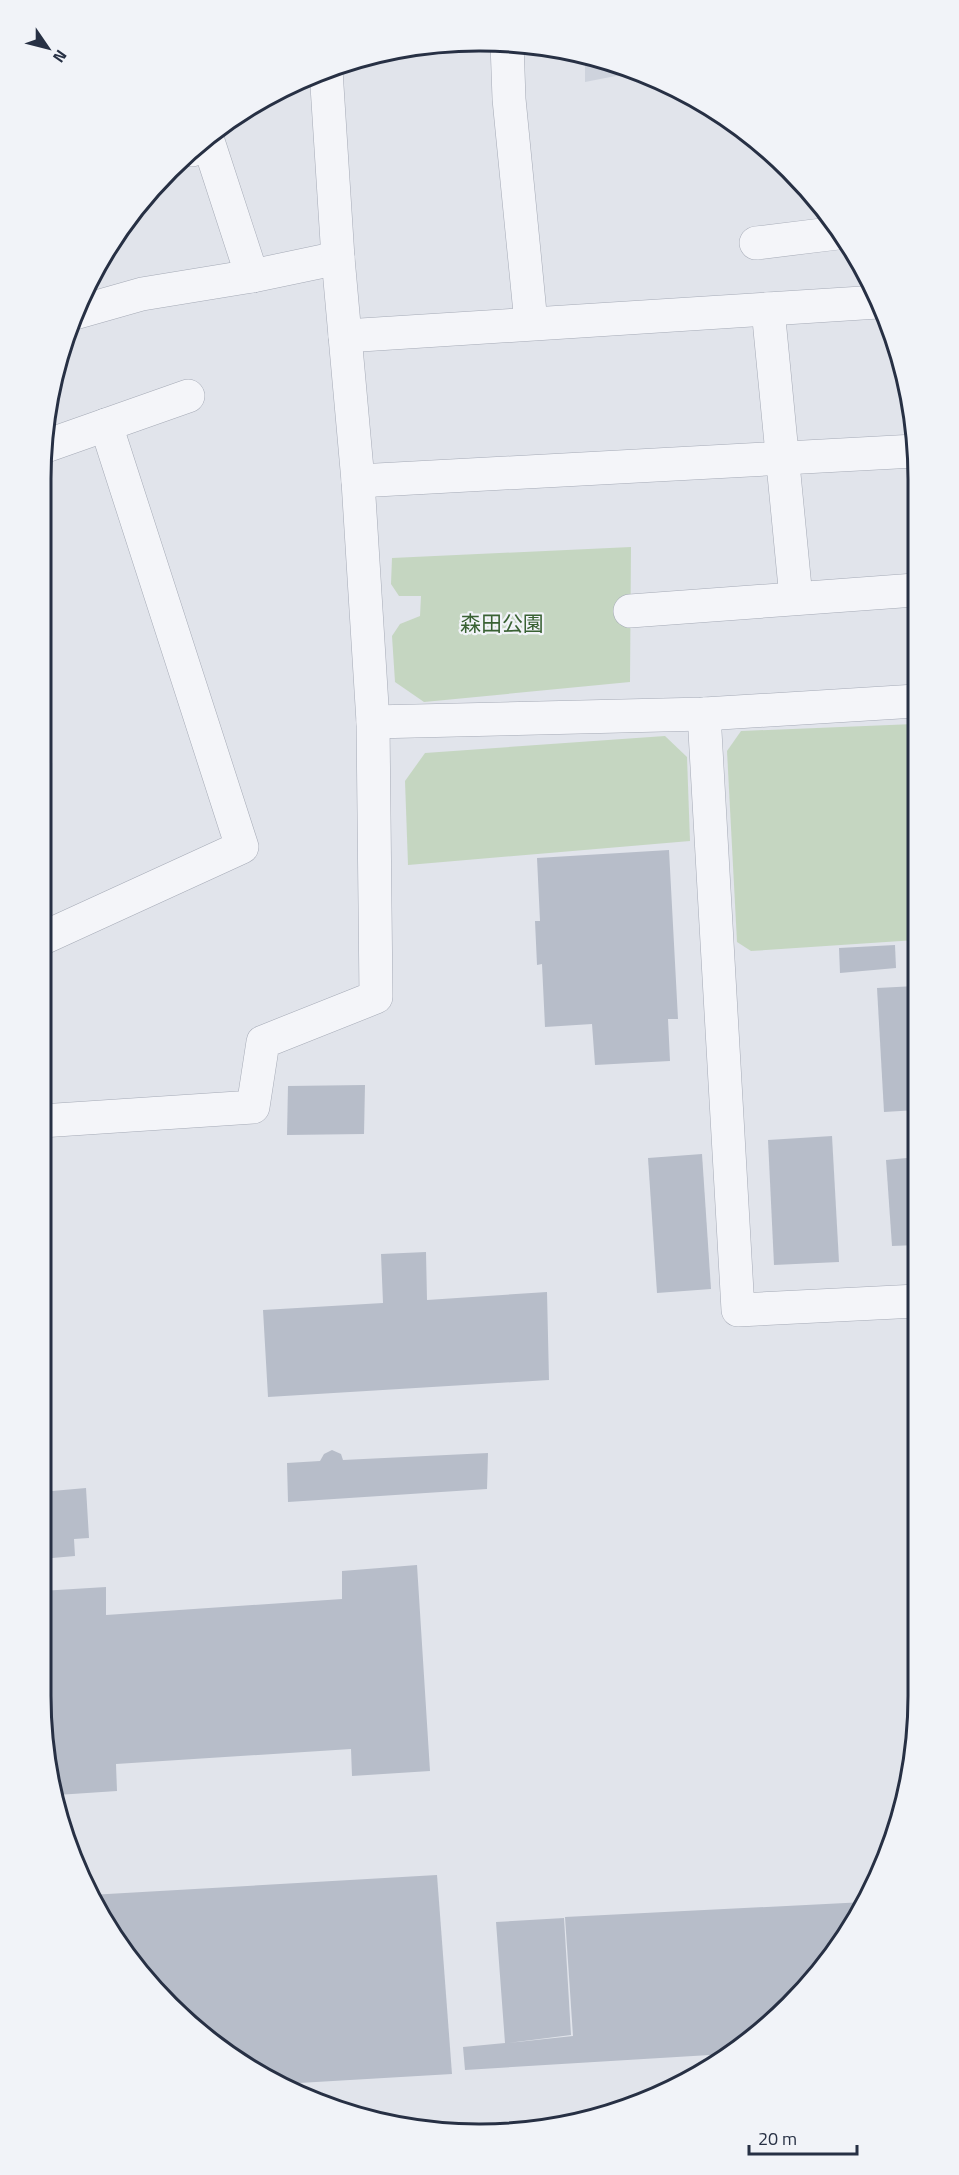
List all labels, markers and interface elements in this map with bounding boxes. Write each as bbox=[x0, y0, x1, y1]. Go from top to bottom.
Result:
north arrow bbox=[18, 18, 78, 78]
text: N bbox=[47, 45, 73, 68]
park label: 森田公園 bbox=[460, 607, 544, 639]
scale bar bbox=[749, 2118, 857, 2156]
text: 20 m bbox=[758, 2125, 797, 2152]

